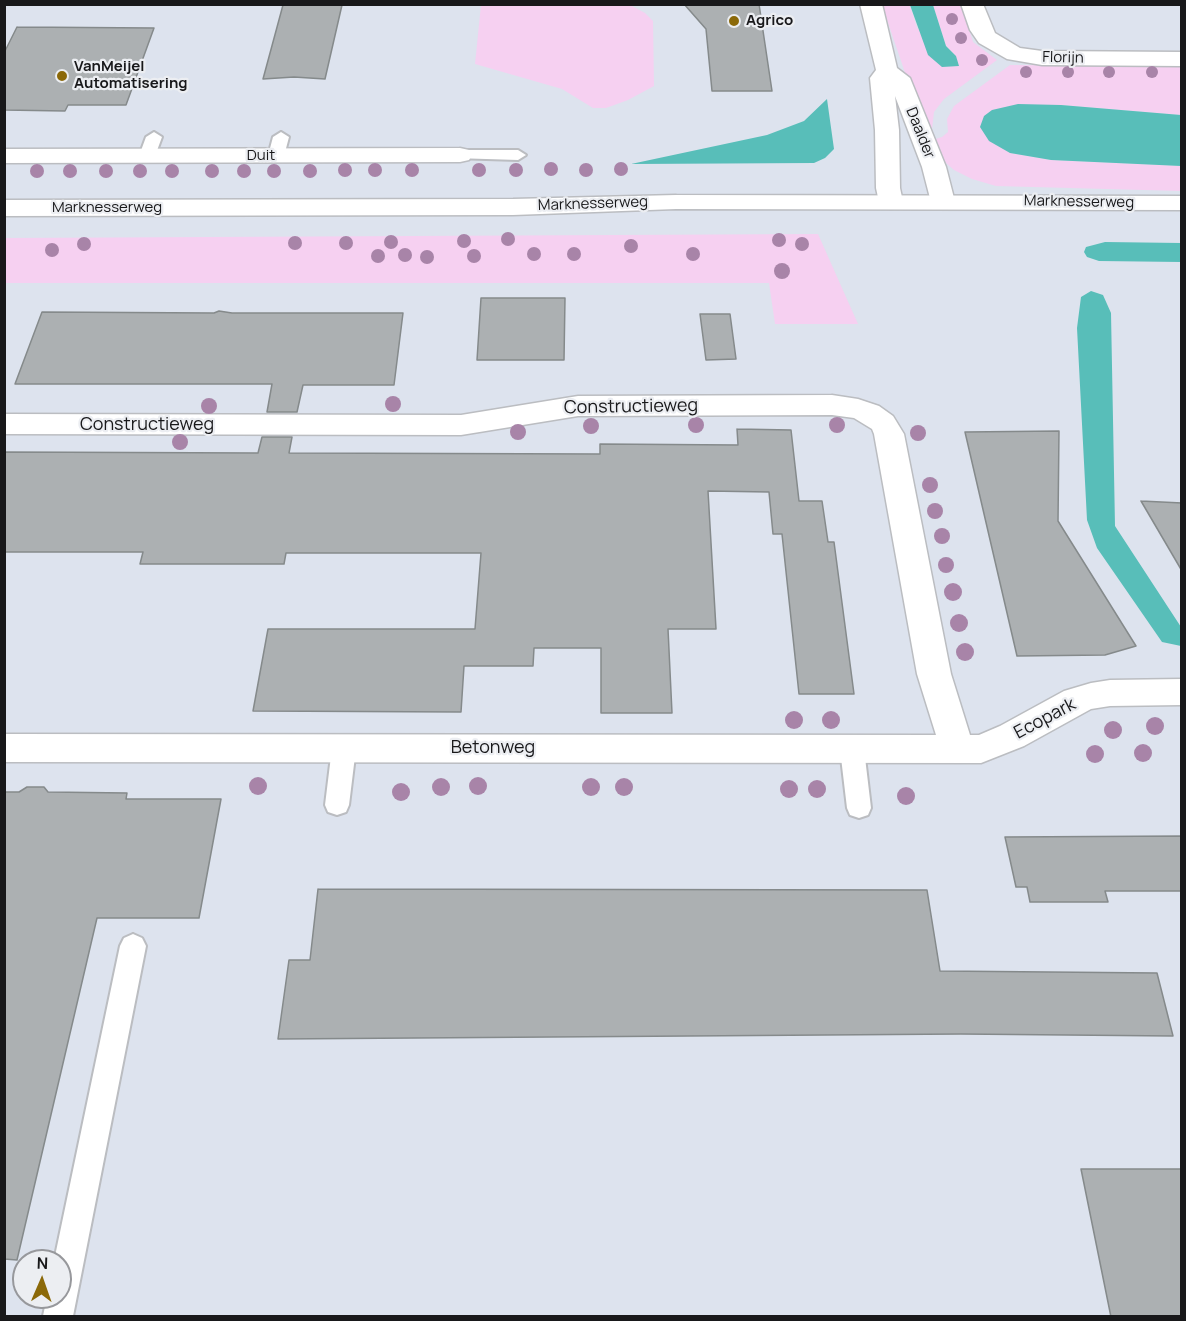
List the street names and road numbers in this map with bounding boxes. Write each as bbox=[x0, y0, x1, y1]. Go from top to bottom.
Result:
street label: Florijn bbox=[1042, 49, 1084, 67]
street label: Daalder bbox=[902, 105, 938, 161]
street label: Duit bbox=[247, 147, 275, 165]
street label: Marknesserweg bbox=[1024, 192, 1134, 212]
street label: Marknesserweg bbox=[538, 193, 648, 215]
street label: Marknesserweg bbox=[52, 199, 162, 217]
street label: Constructieweg bbox=[564, 395, 698, 419]
street label: Constructieweg bbox=[80, 414, 214, 436]
street label: Ecopark bbox=[1010, 694, 1080, 744]
street label: Betonweg bbox=[451, 737, 535, 759]

